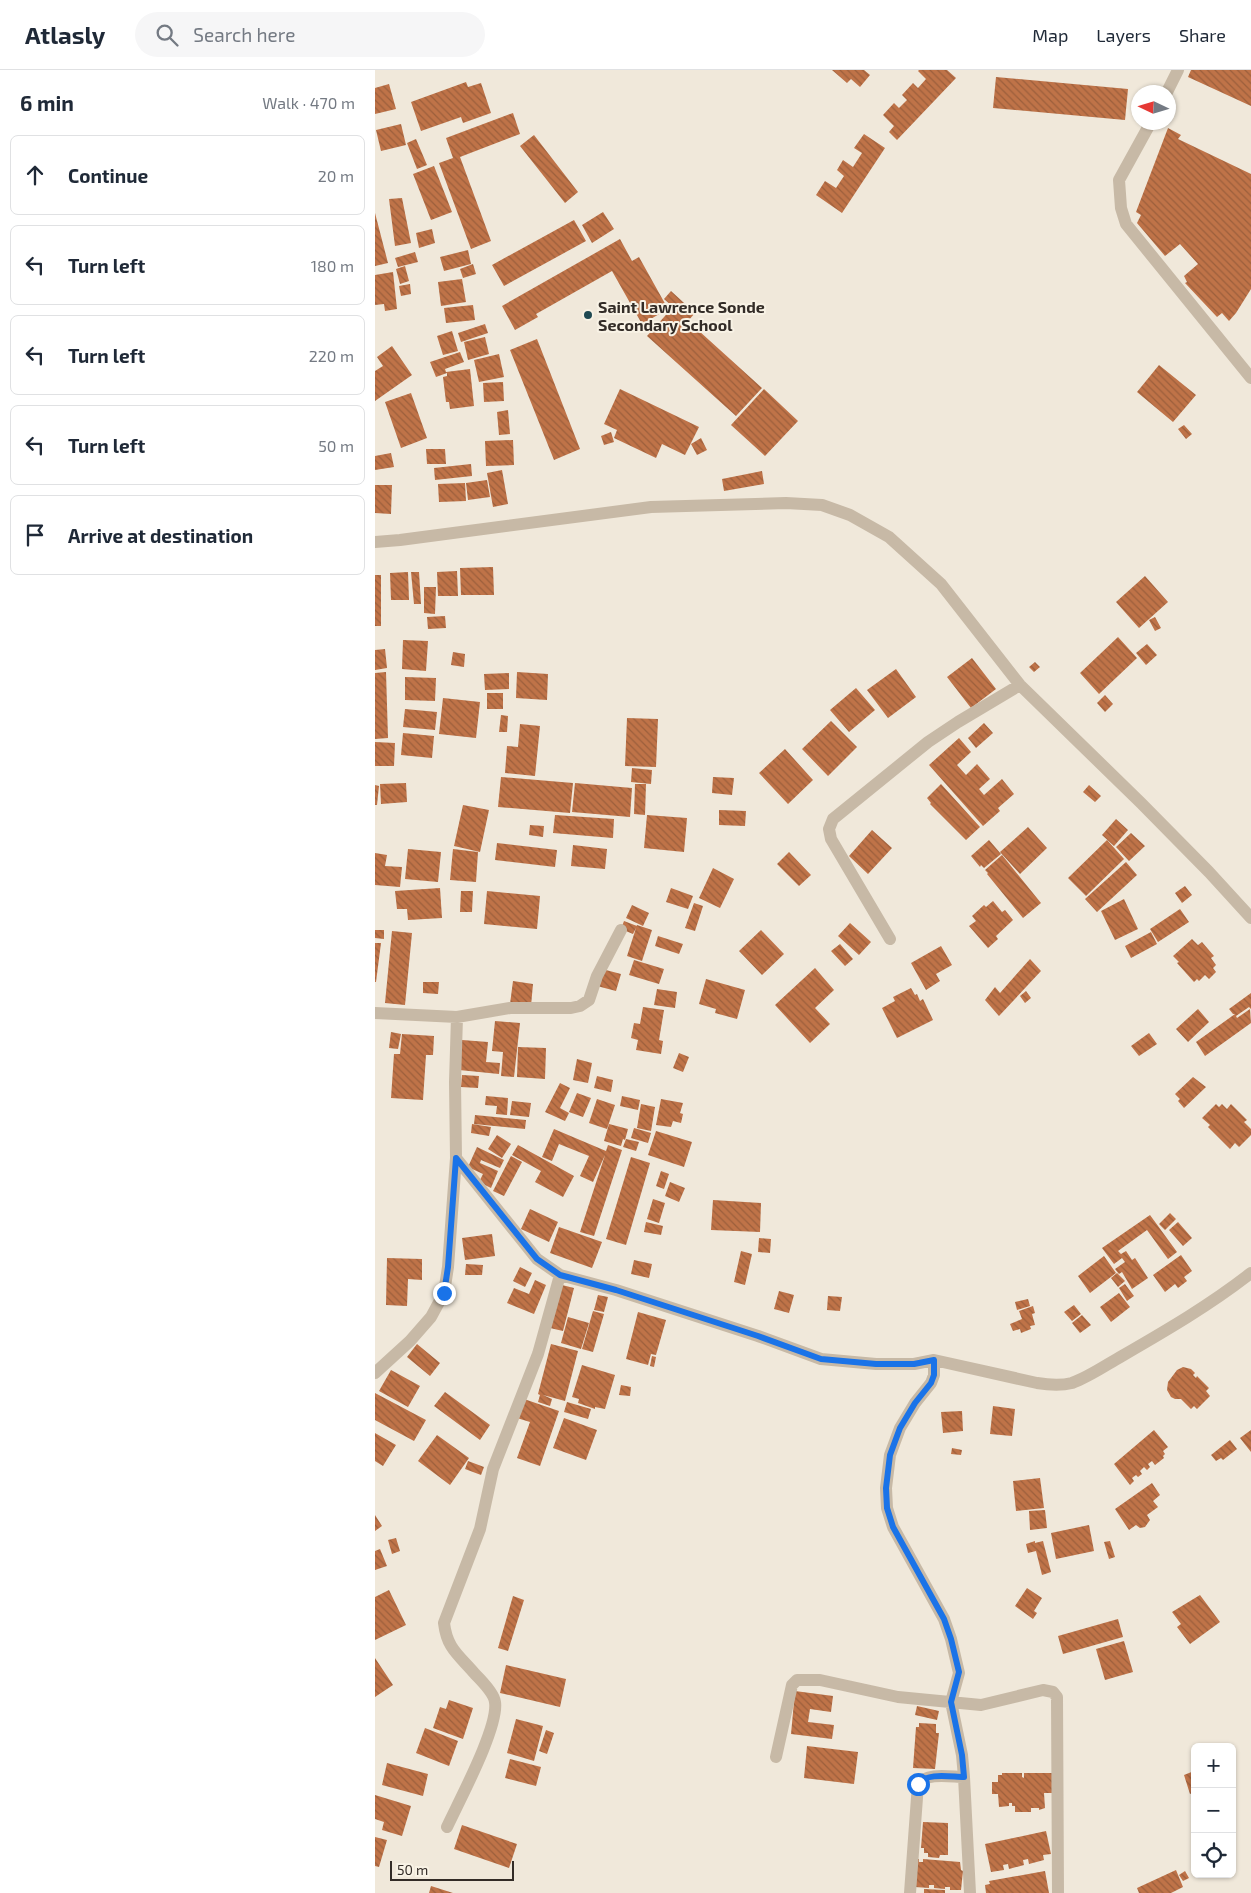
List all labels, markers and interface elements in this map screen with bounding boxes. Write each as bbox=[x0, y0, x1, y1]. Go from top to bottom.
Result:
search box bbox=[135, 12, 485, 57]
text: Atlasly bbox=[25, 20, 105, 49]
icon: search bbox=[153, 21, 181, 49]
text: Search here bbox=[193, 23, 295, 46]
text: Map bbox=[1032, 24, 1068, 46]
text: Layers bbox=[1096, 24, 1151, 46]
text: Share bbox=[1179, 24, 1226, 46]
north arrow bbox=[1131, 85, 1176, 130]
text: 6 min bbox=[20, 90, 74, 115]
text: Walk · 470 m bbox=[262, 93, 355, 112]
icon: ahead bbox=[21, 161, 49, 189]
text: Continue bbox=[68, 164, 148, 187]
text: 20 m bbox=[318, 166, 354, 185]
icon: left bbox=[21, 251, 49, 279]
text: Turn left bbox=[68, 254, 145, 277]
text: 180 m bbox=[311, 256, 354, 275]
place label: Saint Lawrence Sonde Secondary School bbox=[598, 297, 765, 335]
marker: Saint Lawrence Sonde Secondary School bbox=[582, 309, 594, 321]
icon: left bbox=[21, 341, 49, 369]
text: Turn left bbox=[68, 344, 145, 367]
text: 220 m bbox=[309, 346, 354, 365]
icon: left bbox=[21, 431, 49, 459]
text: Turn left bbox=[68, 434, 145, 457]
text: 50 m bbox=[318, 436, 354, 455]
icon: arrive bbox=[21, 521, 49, 549]
text: Arrive at destination bbox=[68, 524, 253, 547]
route end bbox=[433, 1282, 456, 1305]
map controls bbox=[1191, 1743, 1236, 1878]
button: + bbox=[1191, 1743, 1236, 1788]
route start bbox=[907, 1773, 930, 1796]
button: − bbox=[1191, 1788, 1236, 1833]
button: locate bbox=[1191, 1833, 1236, 1878]
scale bar bbox=[390, 1858, 514, 1881]
text: 50 m bbox=[397, 1861, 428, 1878]

